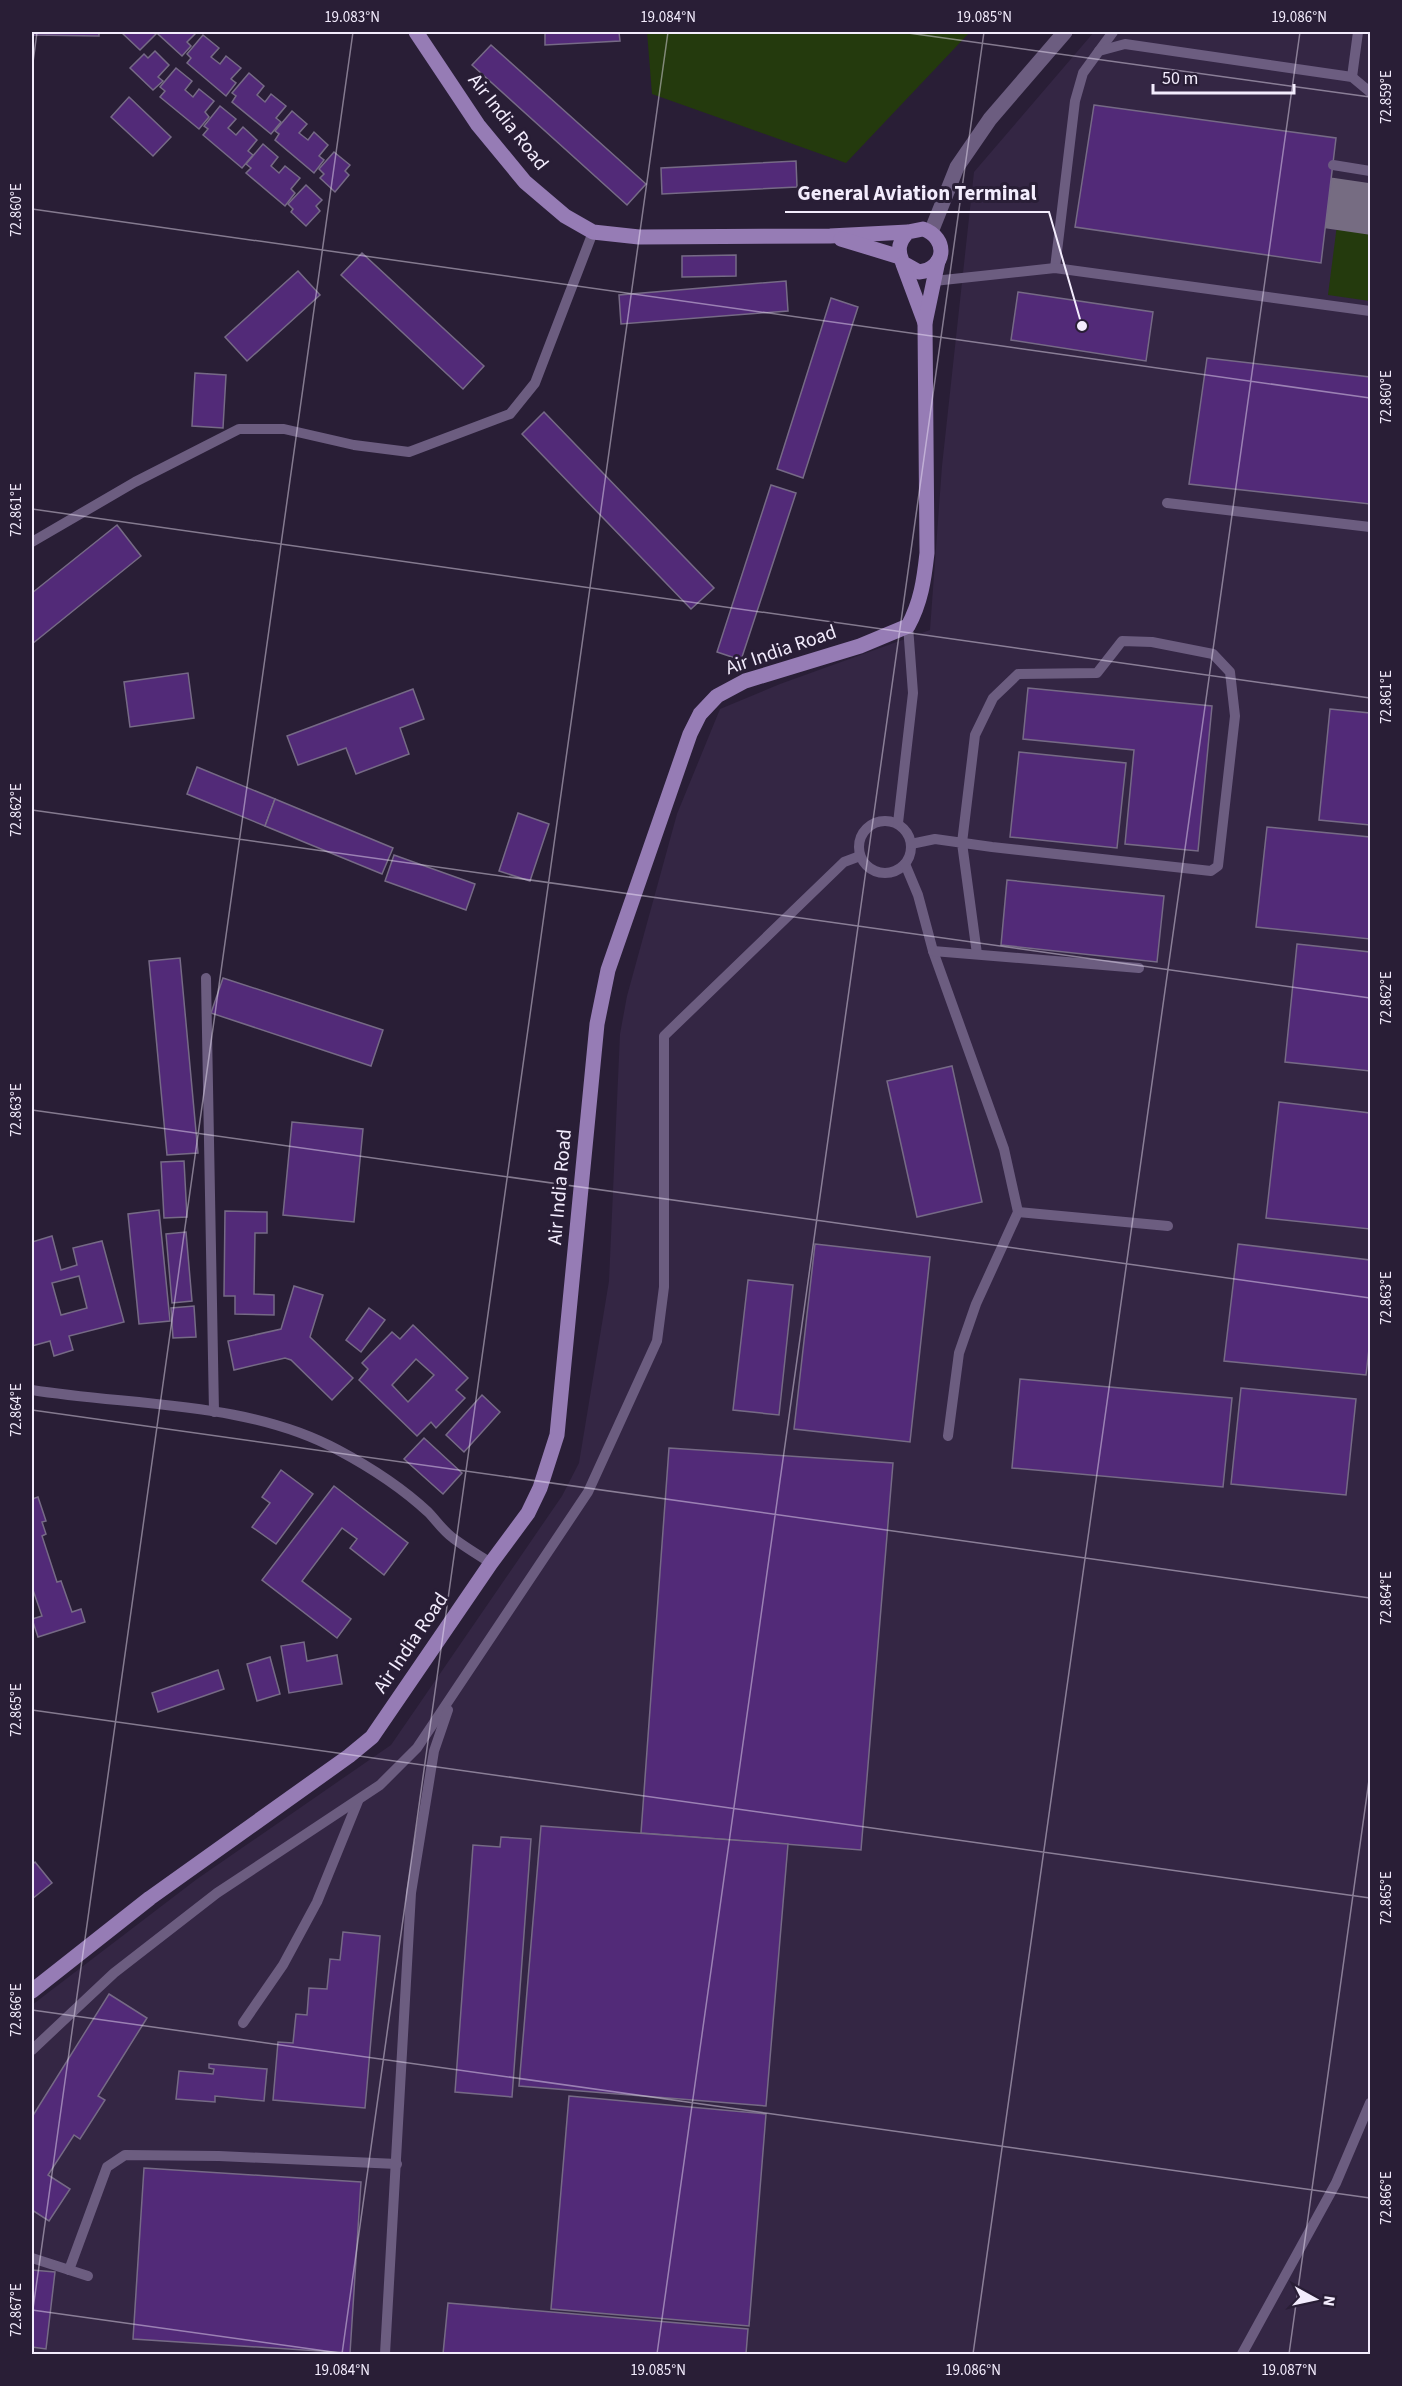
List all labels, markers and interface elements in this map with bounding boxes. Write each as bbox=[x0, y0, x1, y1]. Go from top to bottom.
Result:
text: 19.083°N bbox=[324, 7, 380, 28]
text: 19.084°N bbox=[640, 7, 696, 28]
text: 19.085°N bbox=[956, 7, 1012, 28]
text: 19.086°N bbox=[1271, 7, 1327, 28]
scale bar bbox=[1153, 57, 1294, 95]
text: 50 m bbox=[1162, 66, 1198, 91]
street label: Air India Road bbox=[461, 68, 555, 176]
text: 72.859°E bbox=[1376, 70, 1397, 124]
callout: General Aviation Terminal bbox=[785, 173, 1049, 212]
text: General Aviation Terminal bbox=[797, 178, 1037, 208]
text: 72.860°E bbox=[6, 183, 27, 237]
text: 72.860°E bbox=[1376, 370, 1397, 424]
text: 72.861°E bbox=[6, 483, 27, 537]
street label: Air India Road bbox=[722, 618, 840, 682]
text: 72.861°E bbox=[1376, 670, 1397, 724]
text: 72.862°E bbox=[6, 783, 27, 837]
text: 72.862°E bbox=[1376, 971, 1397, 1025]
text: 72.863°E bbox=[6, 1083, 27, 1137]
street label: Air India Road bbox=[541, 1128, 579, 1246]
text: 72.863°E bbox=[1376, 1271, 1397, 1325]
text: 72.864°E bbox=[6, 1383, 27, 1437]
text: 72.864°E bbox=[1376, 1571, 1397, 1625]
street label: Air India Road bbox=[367, 1587, 455, 1699]
text: 72.865°E bbox=[6, 1683, 27, 1737]
text: 72.865°E bbox=[1376, 1871, 1397, 1925]
text: 72.866°E bbox=[6, 1983, 27, 2037]
text: 72.866°E bbox=[1376, 2171, 1397, 2225]
north arrow bbox=[1285, 2269, 1345, 2329]
text: 72.867°E bbox=[6, 2283, 27, 2337]
text: N bbox=[1317, 2294, 1340, 2308]
text: 19.084°N bbox=[314, 2360, 370, 2381]
text: 19.085°N bbox=[630, 2360, 686, 2381]
text: 19.086°N bbox=[945, 2360, 1001, 2381]
text: 19.087°N bbox=[1261, 2360, 1317, 2381]

